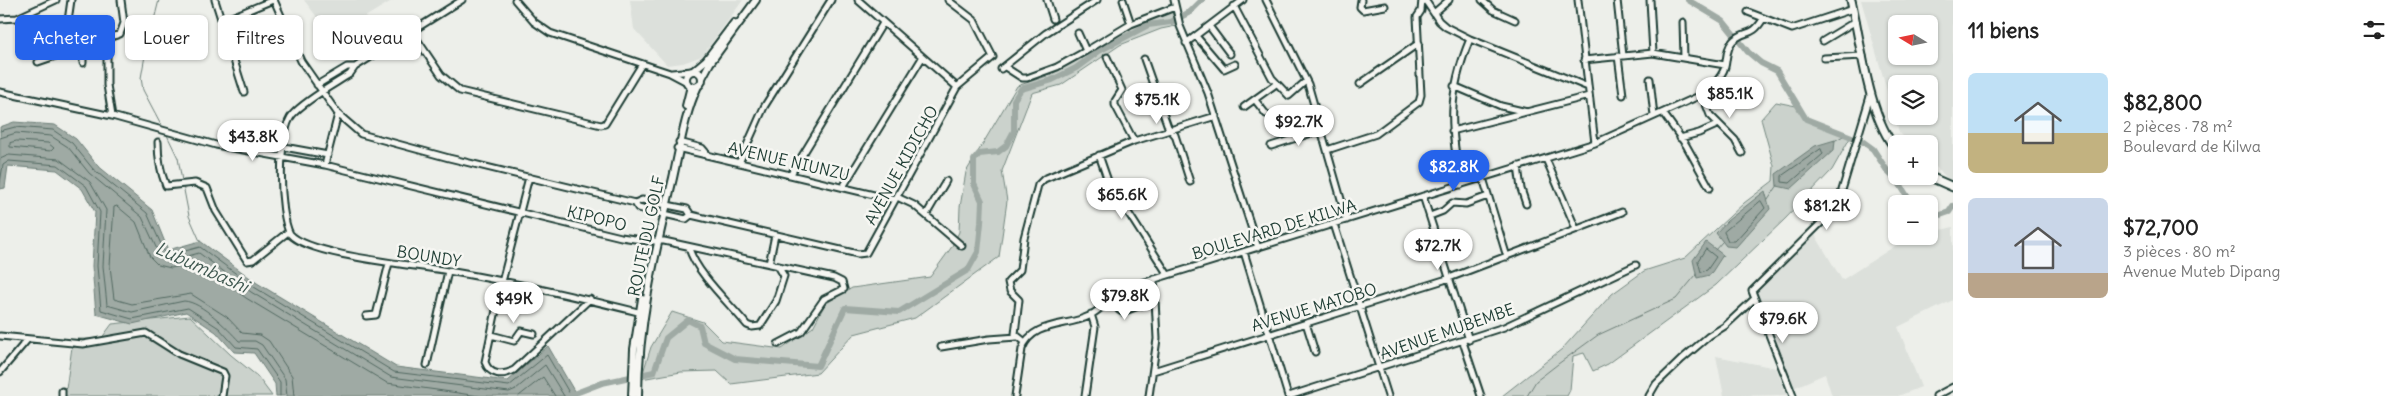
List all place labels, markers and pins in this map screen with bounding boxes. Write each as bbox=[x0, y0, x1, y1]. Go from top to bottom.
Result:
pin: $85.1K bbox=[1689, 76, 1771, 119]
pin: $75.1K bbox=[1116, 82, 1198, 125]
pin: $92.7K bbox=[1258, 104, 1340, 147]
pin: $43.8K bbox=[212, 120, 294, 162]
pin: $82.8K bbox=[1413, 150, 1495, 192]
pin: $65.6K bbox=[1081, 178, 1163, 220]
pin: $81.2K bbox=[1786, 188, 1868, 231]
pin: $72.7K bbox=[1397, 228, 1479, 271]
pin: $79.8K bbox=[1084, 278, 1166, 321]
pin: $49K bbox=[484, 282, 544, 324]
pin: $79.6K bbox=[1742, 302, 1824, 344]

